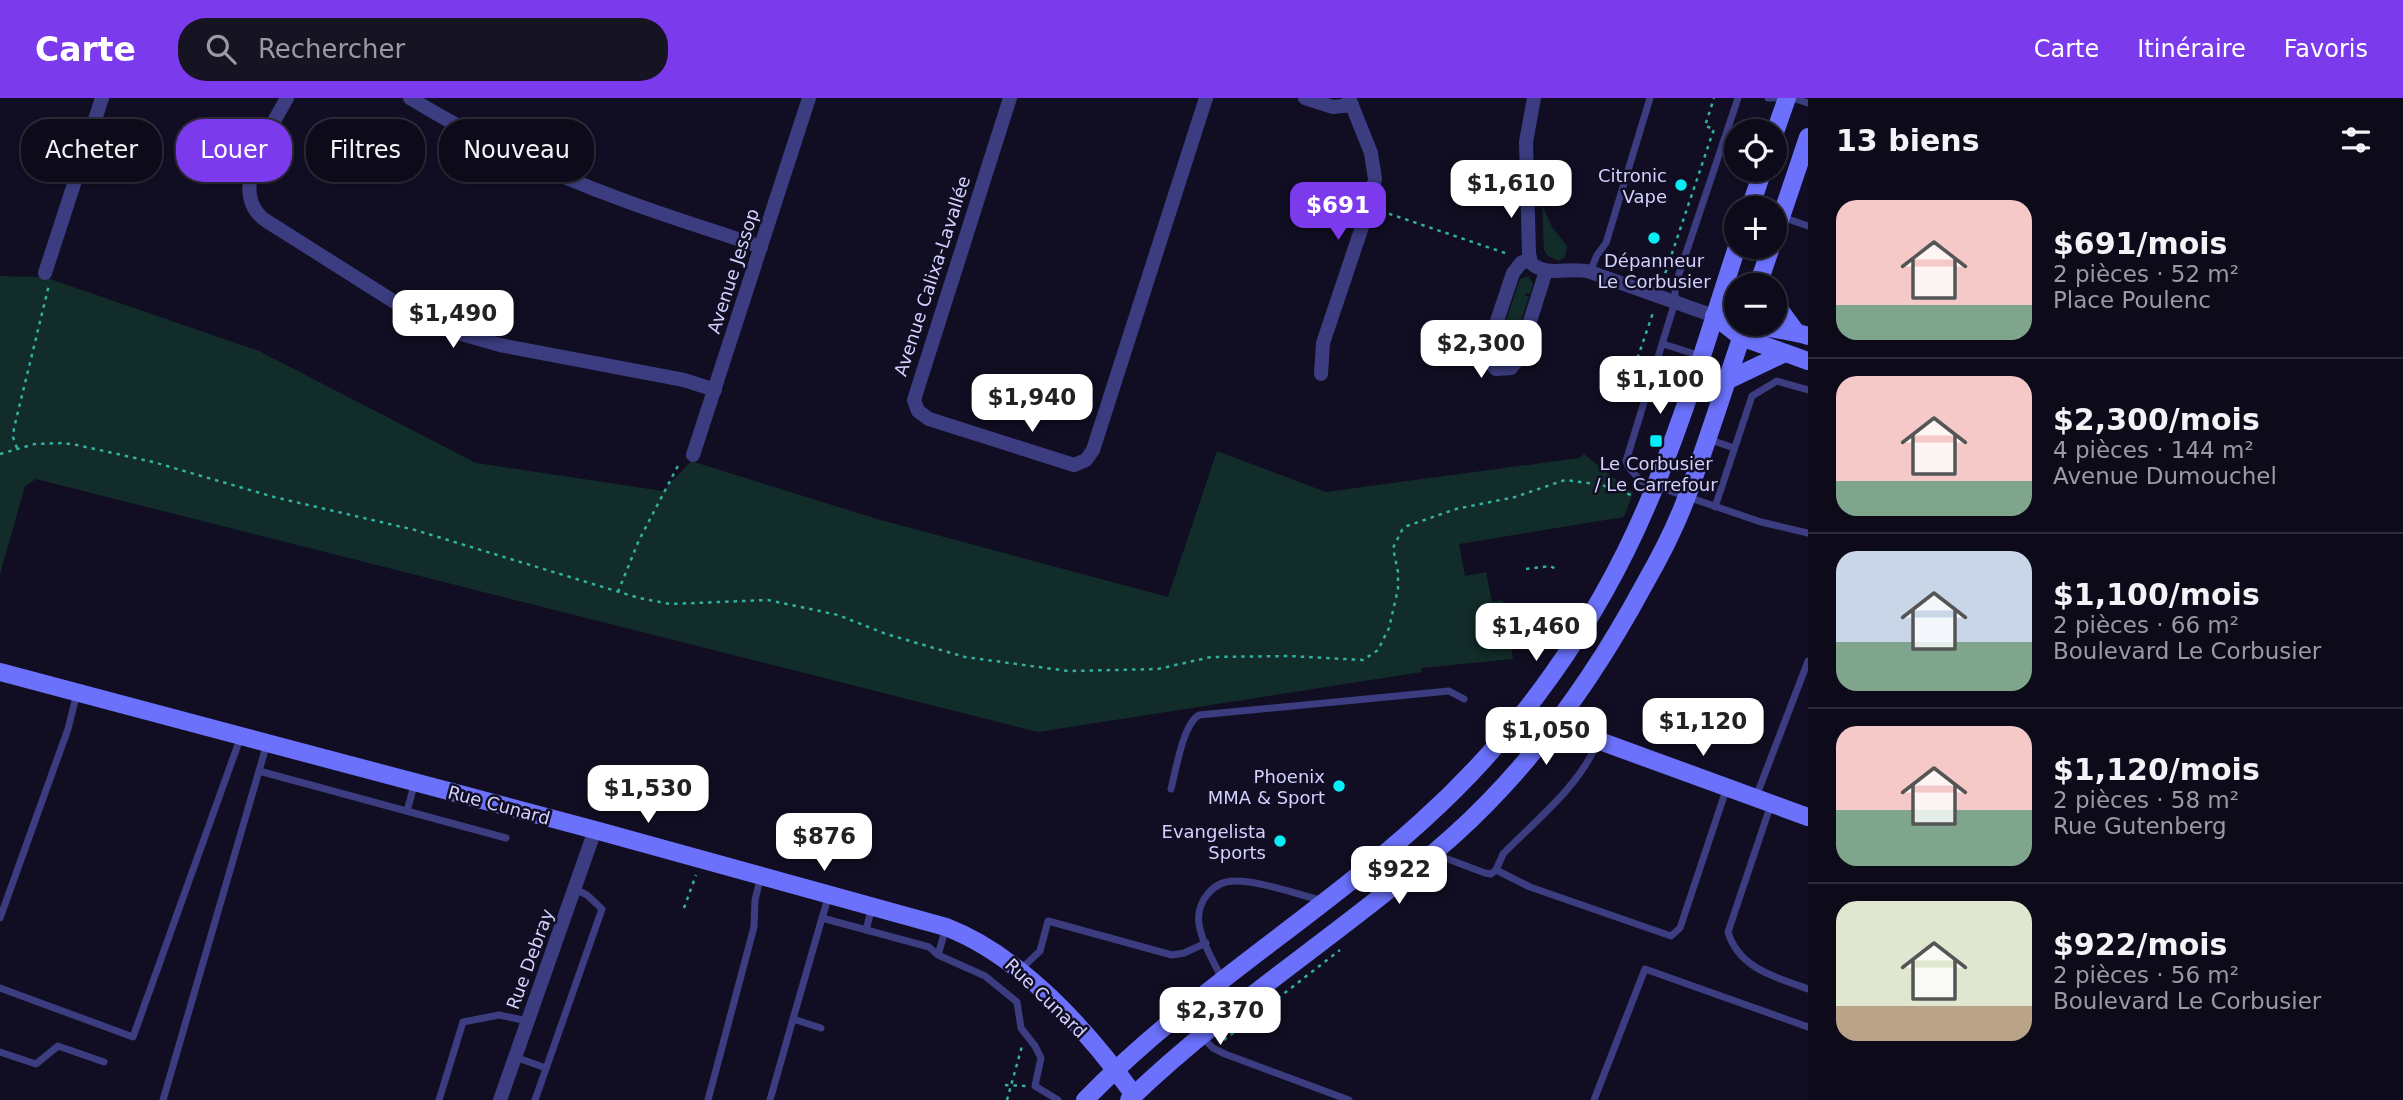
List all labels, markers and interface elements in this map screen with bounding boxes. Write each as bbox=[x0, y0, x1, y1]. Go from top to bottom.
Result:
search box bbox=[178, 18, 668, 81]
text: Carte bbox=[35, 30, 136, 69]
icon: search bbox=[202, 30, 240, 68]
text: Rechercher bbox=[258, 34, 405, 64]
text: Carte bbox=[2034, 35, 2099, 63]
text: Itinéraire bbox=[2137, 35, 2246, 63]
text: Favoris bbox=[2284, 35, 2368, 63]
chip: Acheter bbox=[21, 119, 162, 182]
chip: Louer bbox=[176, 119, 292, 182]
chip: Filtres bbox=[306, 119, 425, 182]
chip: Nouveau bbox=[439, 119, 594, 182]
map controls bbox=[1724, 119, 1787, 336]
button: locate bbox=[1724, 119, 1787, 182]
icon: filters bbox=[2337, 121, 2375, 159]
text: 13 biens bbox=[1836, 123, 1980, 158]
pin: $1,610 bbox=[1454, 160, 1568, 220]
place label: Citronic Vape bbox=[1598, 165, 1667, 207]
text: $1,610 bbox=[1467, 170, 1555, 196]
street label: Avenue Calixa-Lavallée bbox=[890, 173, 974, 379]
marker: Citronic Vape bbox=[1673, 177, 1689, 193]
pin: $691 bbox=[1297, 183, 1379, 242]
text: $691 bbox=[1306, 192, 1370, 218]
button: + bbox=[1724, 196, 1787, 259]
street label: Avenue Jessop bbox=[703, 206, 763, 336]
text: $691/mois bbox=[2053, 226, 2227, 261]
icon: home bbox=[1892, 228, 1976, 312]
marker: Dépanneur Le Corbusier bbox=[1646, 230, 1662, 246]
place label: Dépanneur Le Corbusier bbox=[1597, 250, 1711, 292]
text: 2 pièces · 52 m² bbox=[2053, 261, 2239, 287]
button: − bbox=[1724, 273, 1787, 336]
text: Place Poulenc bbox=[2053, 287, 2211, 313]
pin: $1,490 bbox=[396, 290, 510, 350]
text: $1,490 bbox=[409, 300, 497, 326]
pin: $2,300 bbox=[1424, 320, 1538, 380]
text: $2,300 bbox=[1437, 330, 1525, 356]
pin: $1,100 bbox=[1603, 356, 1717, 416]
text: $1,100 bbox=[1616, 366, 1704, 392]
pin: $1,940 bbox=[975, 374, 1089, 434]
text: $1,940 bbox=[988, 384, 1076, 410]
text: $2,300/mois bbox=[2053, 402, 2260, 437]
icon: home bbox=[1892, 404, 1976, 488]
marker: Le Corbusier / Le Carrefour bbox=[1648, 433, 1664, 449]
text: 4 pièces · 144 m² bbox=[2053, 437, 2254, 463]
place label: Le Corbusier / Le Carrefour bbox=[1594, 453, 1718, 495]
text: Avenue Dumouchel bbox=[2053, 463, 2277, 489]
text: $1,100/mois bbox=[2053, 577, 2260, 612]
icon: home bbox=[1892, 579, 1976, 663]
pin: $1,460 bbox=[1479, 603, 1593, 663]
text: 2 pièces · 66 m² bbox=[2053, 612, 2239, 638]
text: $1,460 bbox=[1492, 613, 1580, 639]
text: Boulevard Le Corbusier bbox=[2053, 638, 2321, 664]
pin: $1,120 bbox=[1646, 698, 1760, 758]
pin: $1,050 bbox=[1489, 708, 1603, 767]
text: $1,120 bbox=[1659, 708, 1747, 734]
text: $1,050 bbox=[1502, 717, 1590, 743]
text: $1,120/mois bbox=[2053, 752, 2260, 787]
icon: home bbox=[1892, 754, 1976, 838]
pin: $1,530 bbox=[591, 766, 705, 825]
place label: Phoenix MMA & Sport bbox=[1208, 766, 1325, 808]
text: $1,530 bbox=[604, 775, 692, 801]
marker: Phoenix MMA & Sport bbox=[1331, 778, 1347, 794]
street label: Rue Cunard bbox=[446, 781, 552, 829]
text: 2 pièces · 58 m² bbox=[2053, 787, 2239, 813]
text: Rue Gutenberg bbox=[2053, 813, 2227, 839]
pin: $876 bbox=[783, 814, 865, 873]
place label: Evangelista Sports bbox=[1162, 821, 1266, 863]
text: $876 bbox=[792, 823, 856, 849]
marker: Evangelista Sports bbox=[1272, 833, 1288, 849]
pin: $922 bbox=[1358, 846, 1440, 906]
text: $922 bbox=[1367, 856, 1431, 882]
street label: Rue Debray bbox=[502, 906, 558, 1012]
text: $922/mois bbox=[2053, 927, 2227, 962]
icon: home bbox=[1892, 929, 1976, 1013]
street label: Rue Cunard bbox=[1001, 954, 1091, 1042]
text: 2 pièces · 56 m² bbox=[2053, 962, 2239, 988]
pin: $2,370 bbox=[1163, 988, 1277, 1047]
text: Boulevard Le Corbusier bbox=[2053, 988, 2321, 1014]
text: $2,370 bbox=[1176, 997, 1264, 1023]

